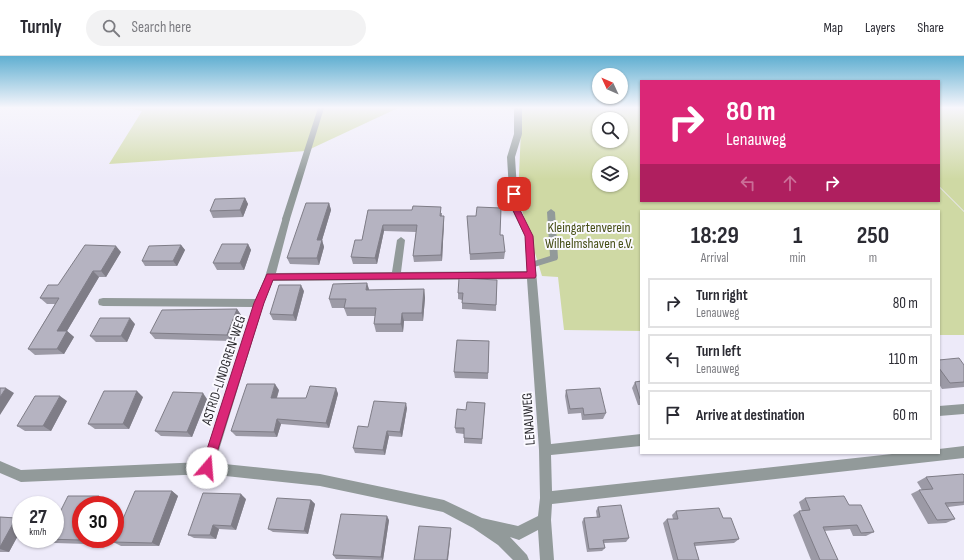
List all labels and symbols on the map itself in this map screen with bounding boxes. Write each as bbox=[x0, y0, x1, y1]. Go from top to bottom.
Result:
north arrow bbox=[592, 68, 628, 104]
pin bbox=[497, 177, 531, 211]
park label: Kleingartenverein Wilhelmshaven e.V. bbox=[545, 219, 633, 252]
street label: ASTRID-LINDGREN-WEG bbox=[197, 313, 249, 428]
street label: LENAUWEG bbox=[518, 392, 539, 446]
position arrow bbox=[186, 447, 228, 489]
speed limit sign: 30 bbox=[72, 496, 124, 548]

